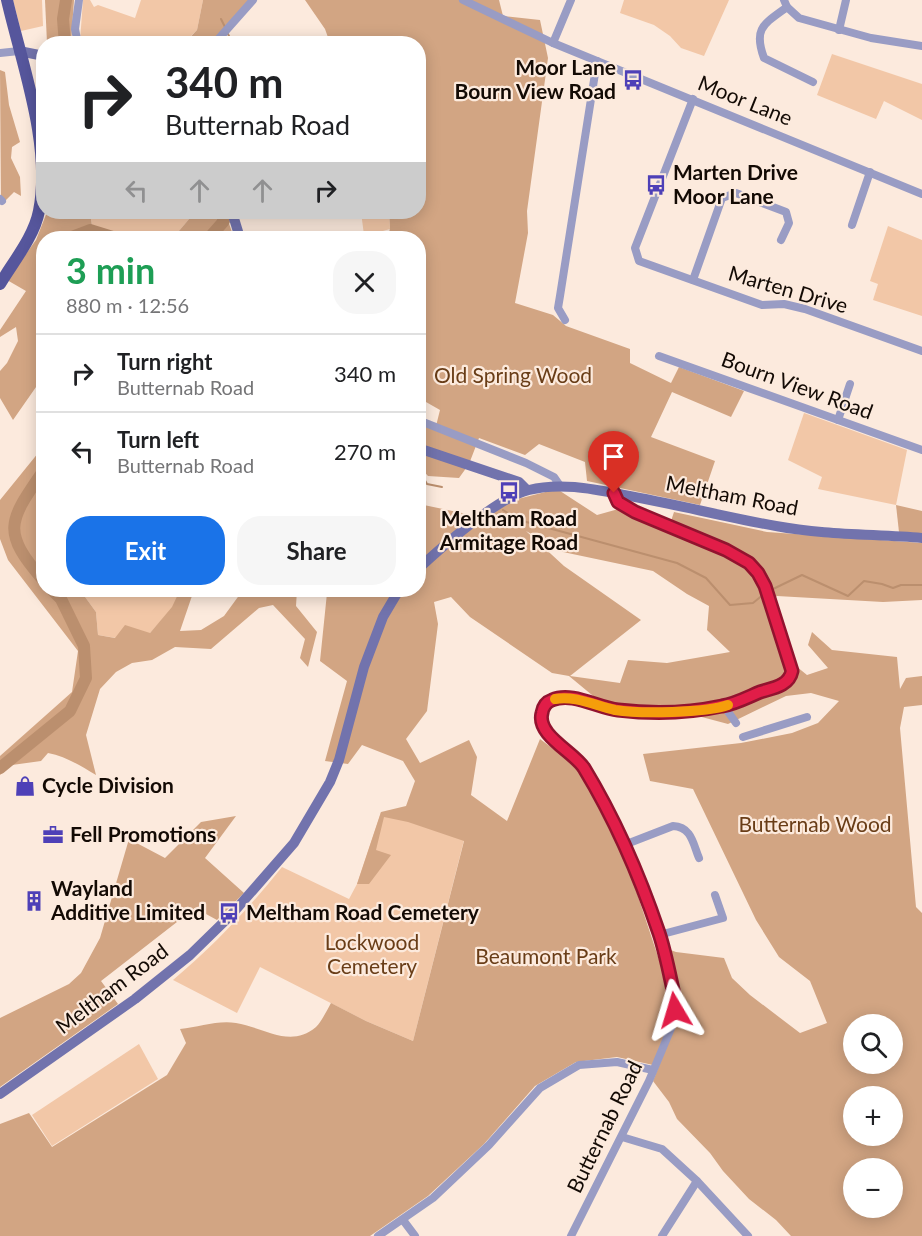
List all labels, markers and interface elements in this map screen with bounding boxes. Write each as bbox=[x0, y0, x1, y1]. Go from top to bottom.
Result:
place label: Moor Lane Bourn View Road bbox=[454, 54, 616, 103]
text: 340 m bbox=[165, 57, 283, 107]
icon: right bbox=[66, 60, 144, 138]
bus stop icon: Moor Lane Bourn View Road bbox=[621, 68, 645, 92]
street label: Moor Lane bbox=[695, 69, 796, 130]
text: Butternab Road bbox=[165, 108, 350, 141]
place label: Marten Drive Moor Lane bbox=[673, 159, 798, 208]
bus stop icon: Marten Drive Moor Lane bbox=[644, 173, 668, 197]
icon: left bbox=[120, 174, 153, 207]
icon: ahead bbox=[183, 174, 216, 207]
icon: ahead bbox=[246, 174, 279, 207]
icon: right bbox=[309, 174, 342, 207]
text: 3 min bbox=[66, 248, 155, 292]
button: close bbox=[333, 251, 396, 314]
street label: Marten Drive bbox=[726, 260, 851, 318]
text: 880 m · 12:56 bbox=[66, 293, 189, 317]
street label: Bourn View Road bbox=[718, 346, 877, 424]
text: Turn right bbox=[117, 348, 212, 375]
icon: right bbox=[66, 357, 99, 390]
text: 340 m bbox=[334, 360, 396, 387]
park label: Old Spring Wood bbox=[434, 362, 592, 387]
text: Butternab Road bbox=[117, 375, 254, 399]
text: Turn left bbox=[117, 426, 199, 453]
pin bbox=[588, 431, 639, 493]
icon: left bbox=[66, 435, 99, 468]
text: 270 m bbox=[334, 438, 396, 465]
icon: arrive bbox=[597, 440, 630, 473]
text: Butternab Road bbox=[117, 453, 254, 477]
street label: Meltham Road bbox=[664, 469, 801, 520]
bus stop icon: Meltham Road Armitage Road bbox=[497, 480, 521, 504]
place label: Meltham Road Armitage Road bbox=[439, 505, 578, 554]
button: Exit bbox=[66, 516, 225, 585]
button: Share bbox=[237, 516, 396, 585]
place label: Cycle Division bbox=[42, 772, 174, 797]
shop icon: Cycle Division bbox=[13, 774, 37, 798]
park label: Butternab Wood bbox=[738, 811, 892, 836]
place label: Fell Promotions bbox=[70, 821, 216, 846]
office icon: Fell Promotions bbox=[41, 823, 65, 847]
place label: Wayland Additive Limited bbox=[50, 875, 205, 924]
building icon: Wayland Additive Limited bbox=[22, 889, 46, 913]
place label: Meltham Road Cemetery bbox=[246, 899, 480, 924]
bus stop icon: Meltham Road Cemetery bbox=[217, 901, 241, 925]
park label: Lockwood Cemetery bbox=[325, 929, 419, 978]
street label: Meltham Road bbox=[50, 937, 172, 1038]
park label: Beaumont Park bbox=[475, 943, 617, 968]
position arrow bbox=[643, 978, 707, 1042]
map controls bbox=[843, 1014, 903, 1218]
button: search bbox=[843, 1014, 903, 1074]
street label: Butternab Road bbox=[561, 1056, 646, 1197]
button: + bbox=[843, 1086, 903, 1146]
button: − bbox=[843, 1158, 903, 1218]

